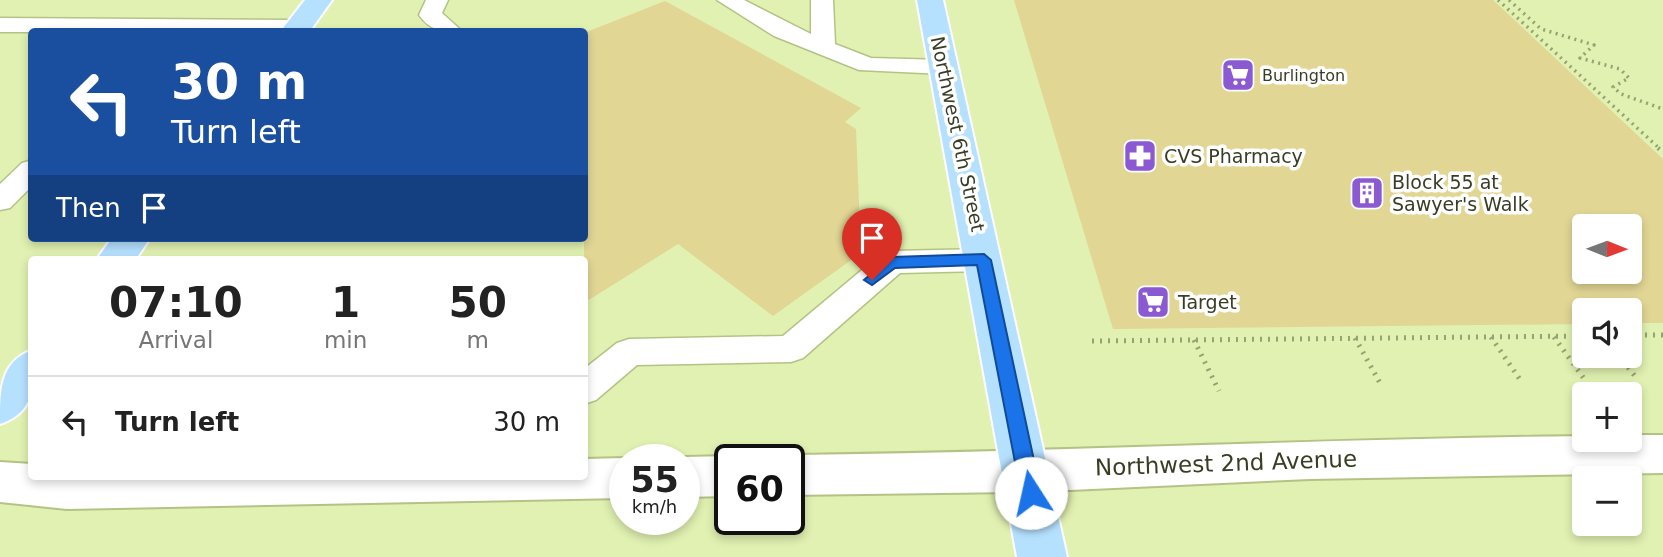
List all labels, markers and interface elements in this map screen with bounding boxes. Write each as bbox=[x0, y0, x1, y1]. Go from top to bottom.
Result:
street label: Northwest 6th Street bbox=[927, 34, 989, 234]
text: 30 m bbox=[171, 54, 307, 111]
icon: left bbox=[56, 56, 147, 147]
supermarket icon: Burlington bbox=[1219, 56, 1257, 94]
place label: Burlington bbox=[1262, 66, 1345, 85]
text: Turn left bbox=[171, 113, 301, 151]
pharmacy icon: CVS Pharmacy bbox=[1121, 137, 1159, 175]
place label: CVS Pharmacy bbox=[1164, 145, 1303, 167]
place label: Block 55 at Sawyer's Walk bbox=[1392, 171, 1529, 215]
building icon: Block 55 at Sawyer's Walk bbox=[1348, 174, 1386, 212]
icon: arrive bbox=[135, 189, 173, 227]
text: Then bbox=[56, 193, 121, 223]
pin bbox=[842, 208, 902, 280]
north arrow bbox=[1572, 214, 1642, 284]
map controls bbox=[1572, 214, 1642, 536]
icon: arrive bbox=[853, 219, 891, 257]
text: 07:10 bbox=[109, 278, 243, 327]
text: 1 bbox=[331, 278, 360, 327]
text: 50 bbox=[448, 278, 507, 327]
supermarket icon: Target bbox=[1134, 283, 1172, 321]
place label: Target bbox=[1177, 291, 1237, 313]
button: sound bbox=[1572, 298, 1642, 368]
text: Arrival bbox=[139, 327, 213, 353]
text: min bbox=[324, 327, 367, 353]
text: m bbox=[466, 327, 489, 353]
button: + bbox=[1572, 382, 1642, 452]
icon: left bbox=[56, 403, 94, 441]
text: Turn left bbox=[115, 407, 239, 437]
text: 30 m bbox=[493, 407, 560, 437]
speed limit sign: 60 bbox=[714, 444, 805, 535]
street label: Northwest 2nd Avenue bbox=[1095, 445, 1357, 481]
position arrow bbox=[994, 456, 1068, 530]
text: 55 bbox=[630, 460, 679, 500]
button: − bbox=[1572, 466, 1642, 536]
text: km/h bbox=[632, 496, 677, 517]

